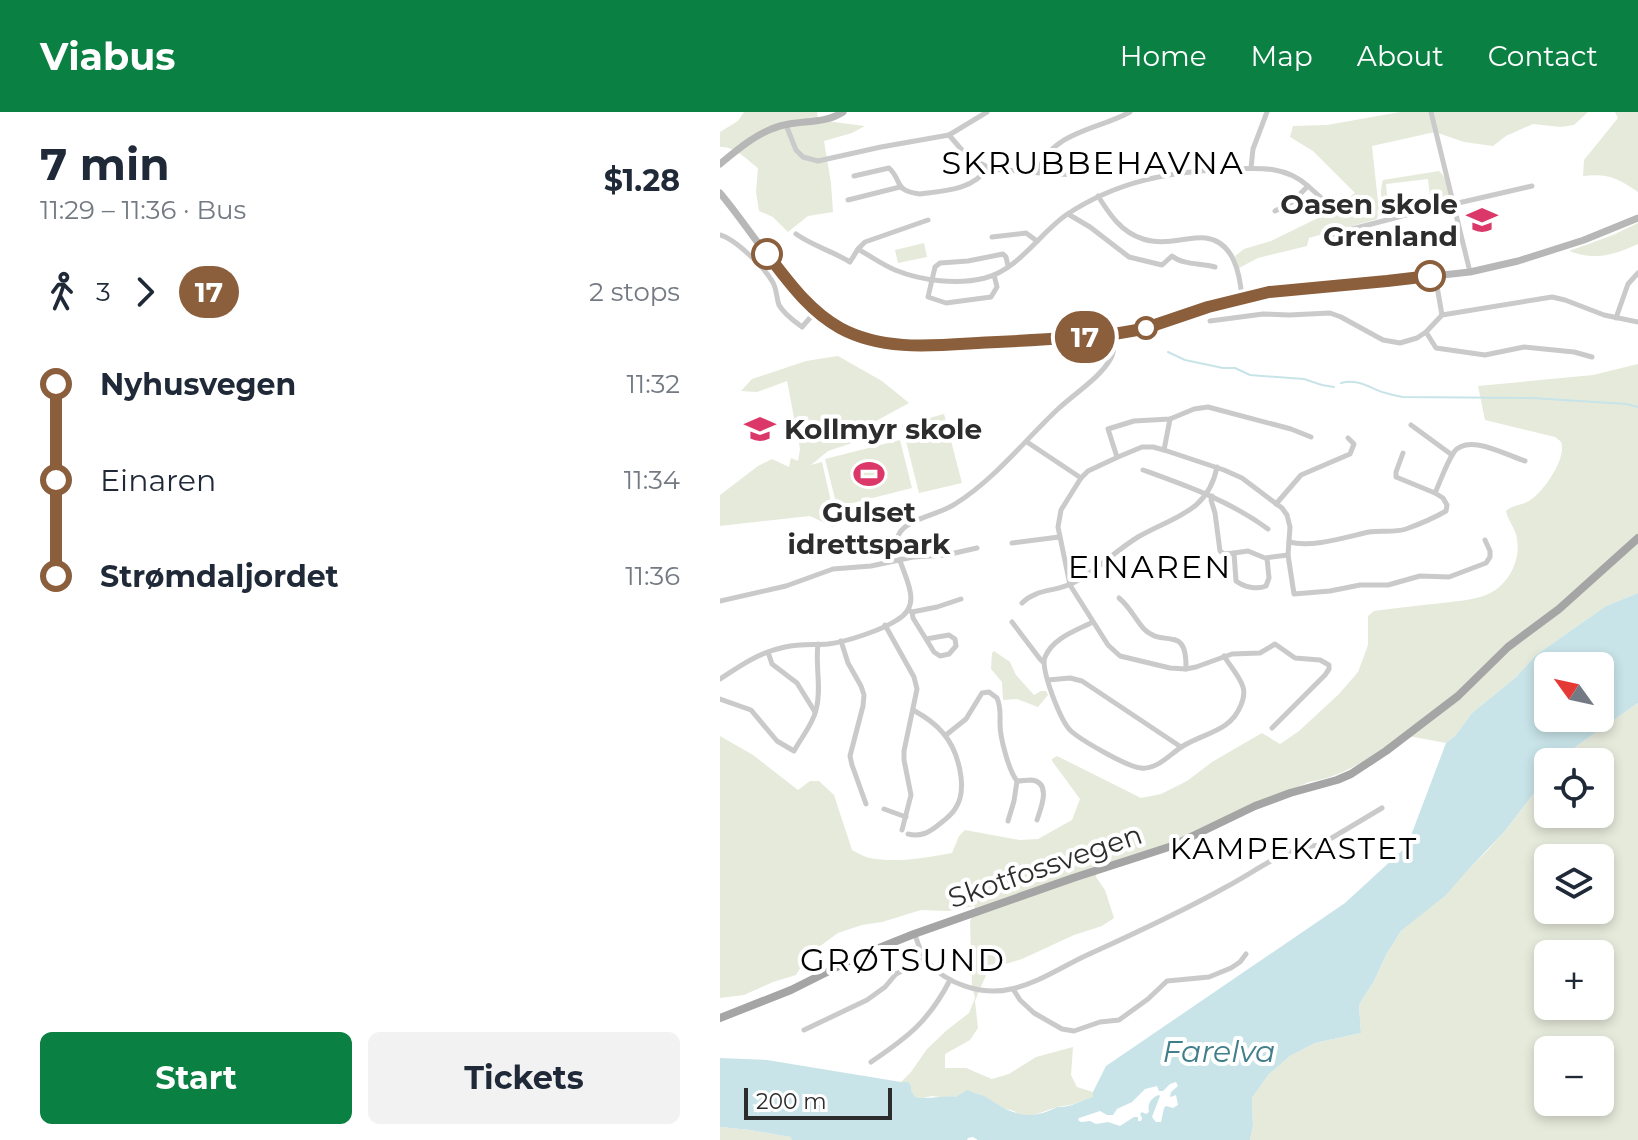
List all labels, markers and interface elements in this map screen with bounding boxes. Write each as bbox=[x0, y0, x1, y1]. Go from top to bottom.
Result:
text: Viabus bbox=[40, 33, 176, 80]
text: Home bbox=[1120, 39, 1207, 73]
text: Map bbox=[1251, 39, 1313, 73]
text: About bbox=[1357, 39, 1444, 73]
text: Contact bbox=[1488, 39, 1598, 73]
text: 7 min bbox=[40, 137, 170, 191]
district label: SKRUBBEHAVNA bbox=[941, 143, 1245, 182]
text: $1.28 bbox=[604, 162, 680, 199]
place label: Oasen skole Grenland bbox=[1280, 187, 1458, 253]
text: 11:29 – 11:36 · Bus bbox=[40, 194, 246, 226]
school or university icon: Oasen skole Grenland bbox=[1465, 203, 1499, 237]
unlabelled marker bbox=[752, 239, 782, 269]
unlabelled marker bbox=[1415, 261, 1445, 291]
icon: walk bbox=[40, 270, 84, 314]
icon: forward bbox=[123, 270, 167, 314]
text: 17 bbox=[195, 275, 223, 309]
text: 3 bbox=[96, 276, 111, 308]
text: 2 stops bbox=[589, 276, 680, 308]
line badge: 17 bbox=[1049, 311, 1121, 363]
unlabelled marker bbox=[1135, 317, 1157, 339]
text: 17 bbox=[1071, 320, 1099, 354]
text: Nyhusvegen bbox=[100, 366, 296, 403]
text: 11:32 bbox=[626, 368, 680, 400]
school or university icon: Kollmyr skole bbox=[743, 412, 777, 446]
place label: Kollmyr skole bbox=[784, 412, 982, 446]
sports icon: Gulset idrettspark bbox=[852, 457, 886, 491]
text: Einaren bbox=[100, 462, 216, 499]
text: 11:34 bbox=[624, 464, 680, 496]
place label: Gulset idrettspark bbox=[788, 495, 951, 561]
district label: EINAREN bbox=[1068, 547, 1232, 586]
text: Strømdaljordet bbox=[100, 558, 339, 595]
text: 11:36 bbox=[625, 560, 680, 592]
north arrow bbox=[1534, 652, 1614, 732]
map controls bbox=[1534, 652, 1614, 1116]
button: locate bbox=[1534, 748, 1614, 828]
street label: Skotfossvegen bbox=[944, 817, 1146, 915]
district label: KAMPEKASTET bbox=[1170, 830, 1418, 867]
button: layers bbox=[1534, 844, 1614, 924]
district label: GRØTSUND bbox=[800, 940, 1006, 979]
button: + bbox=[1534, 940, 1614, 1020]
button: Start bbox=[40, 1032, 352, 1124]
button: Tickets bbox=[368, 1032, 680, 1124]
water label: Farelva bbox=[1163, 1033, 1275, 1070]
button: − bbox=[1534, 1036, 1614, 1116]
scale bar bbox=[744, 1084, 892, 1120]
text: 200 m bbox=[756, 1088, 827, 1115]

